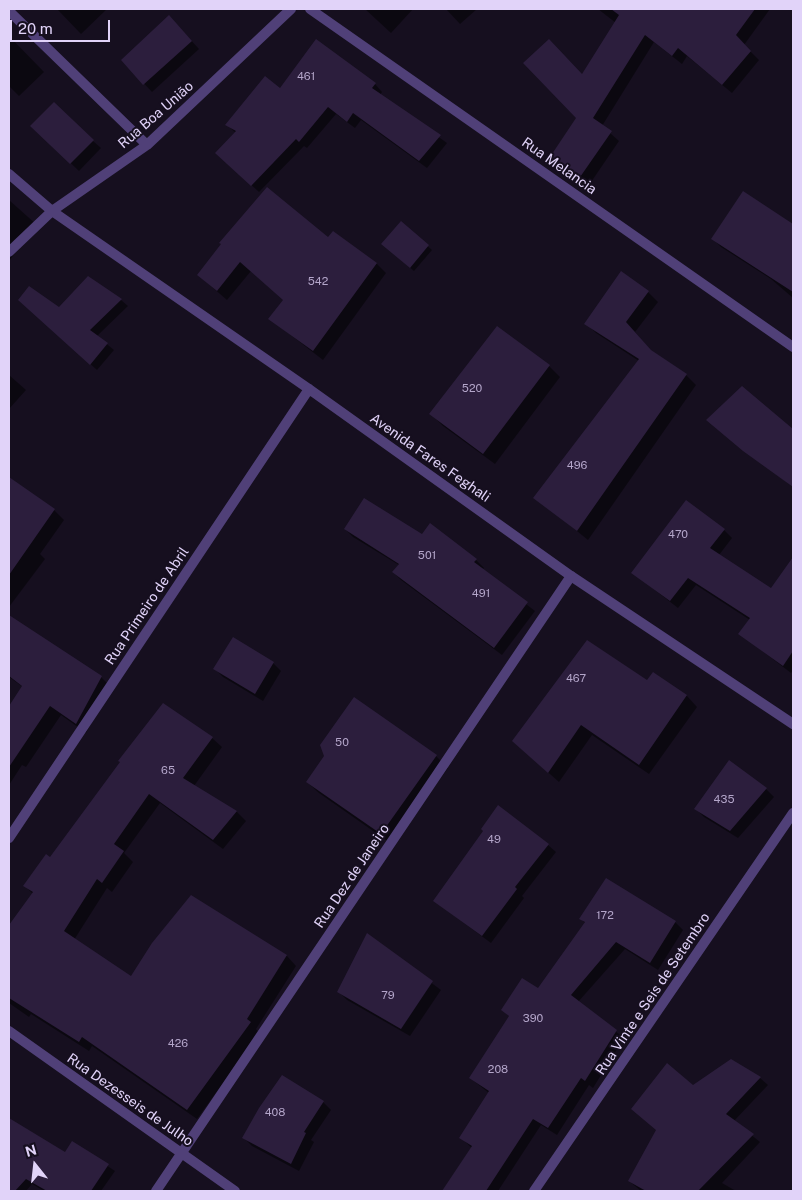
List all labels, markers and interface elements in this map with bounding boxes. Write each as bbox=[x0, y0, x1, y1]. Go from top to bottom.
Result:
scale bar bbox=[12, 10, 112, 42]
text: 20 m bbox=[18, 20, 53, 37]
house number: 461 bbox=[297, 70, 315, 84]
street label: Rua Boa União bbox=[115, 78, 197, 152]
street label: Rua Melancia bbox=[518, 134, 600, 198]
house number: 542 bbox=[308, 275, 328, 289]
house number: 520 bbox=[462, 382, 482, 396]
street label: Avenida Fares Feghali bbox=[367, 410, 493, 506]
house number: 496 bbox=[567, 459, 587, 473]
house number: 470 bbox=[668, 528, 688, 542]
street label: Rua Primeiro de Abril bbox=[101, 544, 193, 668]
house number: 501 bbox=[418, 549, 436, 563]
house number: 491 bbox=[472, 587, 490, 601]
house number: 467 bbox=[566, 672, 586, 686]
house number: 50 bbox=[335, 736, 349, 750]
house number: 65 bbox=[161, 764, 175, 778]
house number: 435 bbox=[714, 793, 734, 807]
street label: Rua Dez de Janeiro bbox=[311, 821, 393, 931]
house number: 49 bbox=[487, 833, 501, 847]
house number: 172 bbox=[596, 909, 614, 923]
street label: Rua Vinte e Seis de Setembro bbox=[592, 910, 714, 1078]
house number: 79 bbox=[381, 989, 395, 1003]
house number: 390 bbox=[523, 1012, 543, 1026]
house number: 426 bbox=[168, 1037, 188, 1051]
street label: Rua Dezesseis de Julho bbox=[64, 1050, 196, 1150]
house number: 208 bbox=[488, 1063, 508, 1077]
house number: 408 bbox=[265, 1106, 285, 1120]
north arrow bbox=[10, 1140, 60, 1190]
text: N bbox=[23, 1141, 38, 1160]

